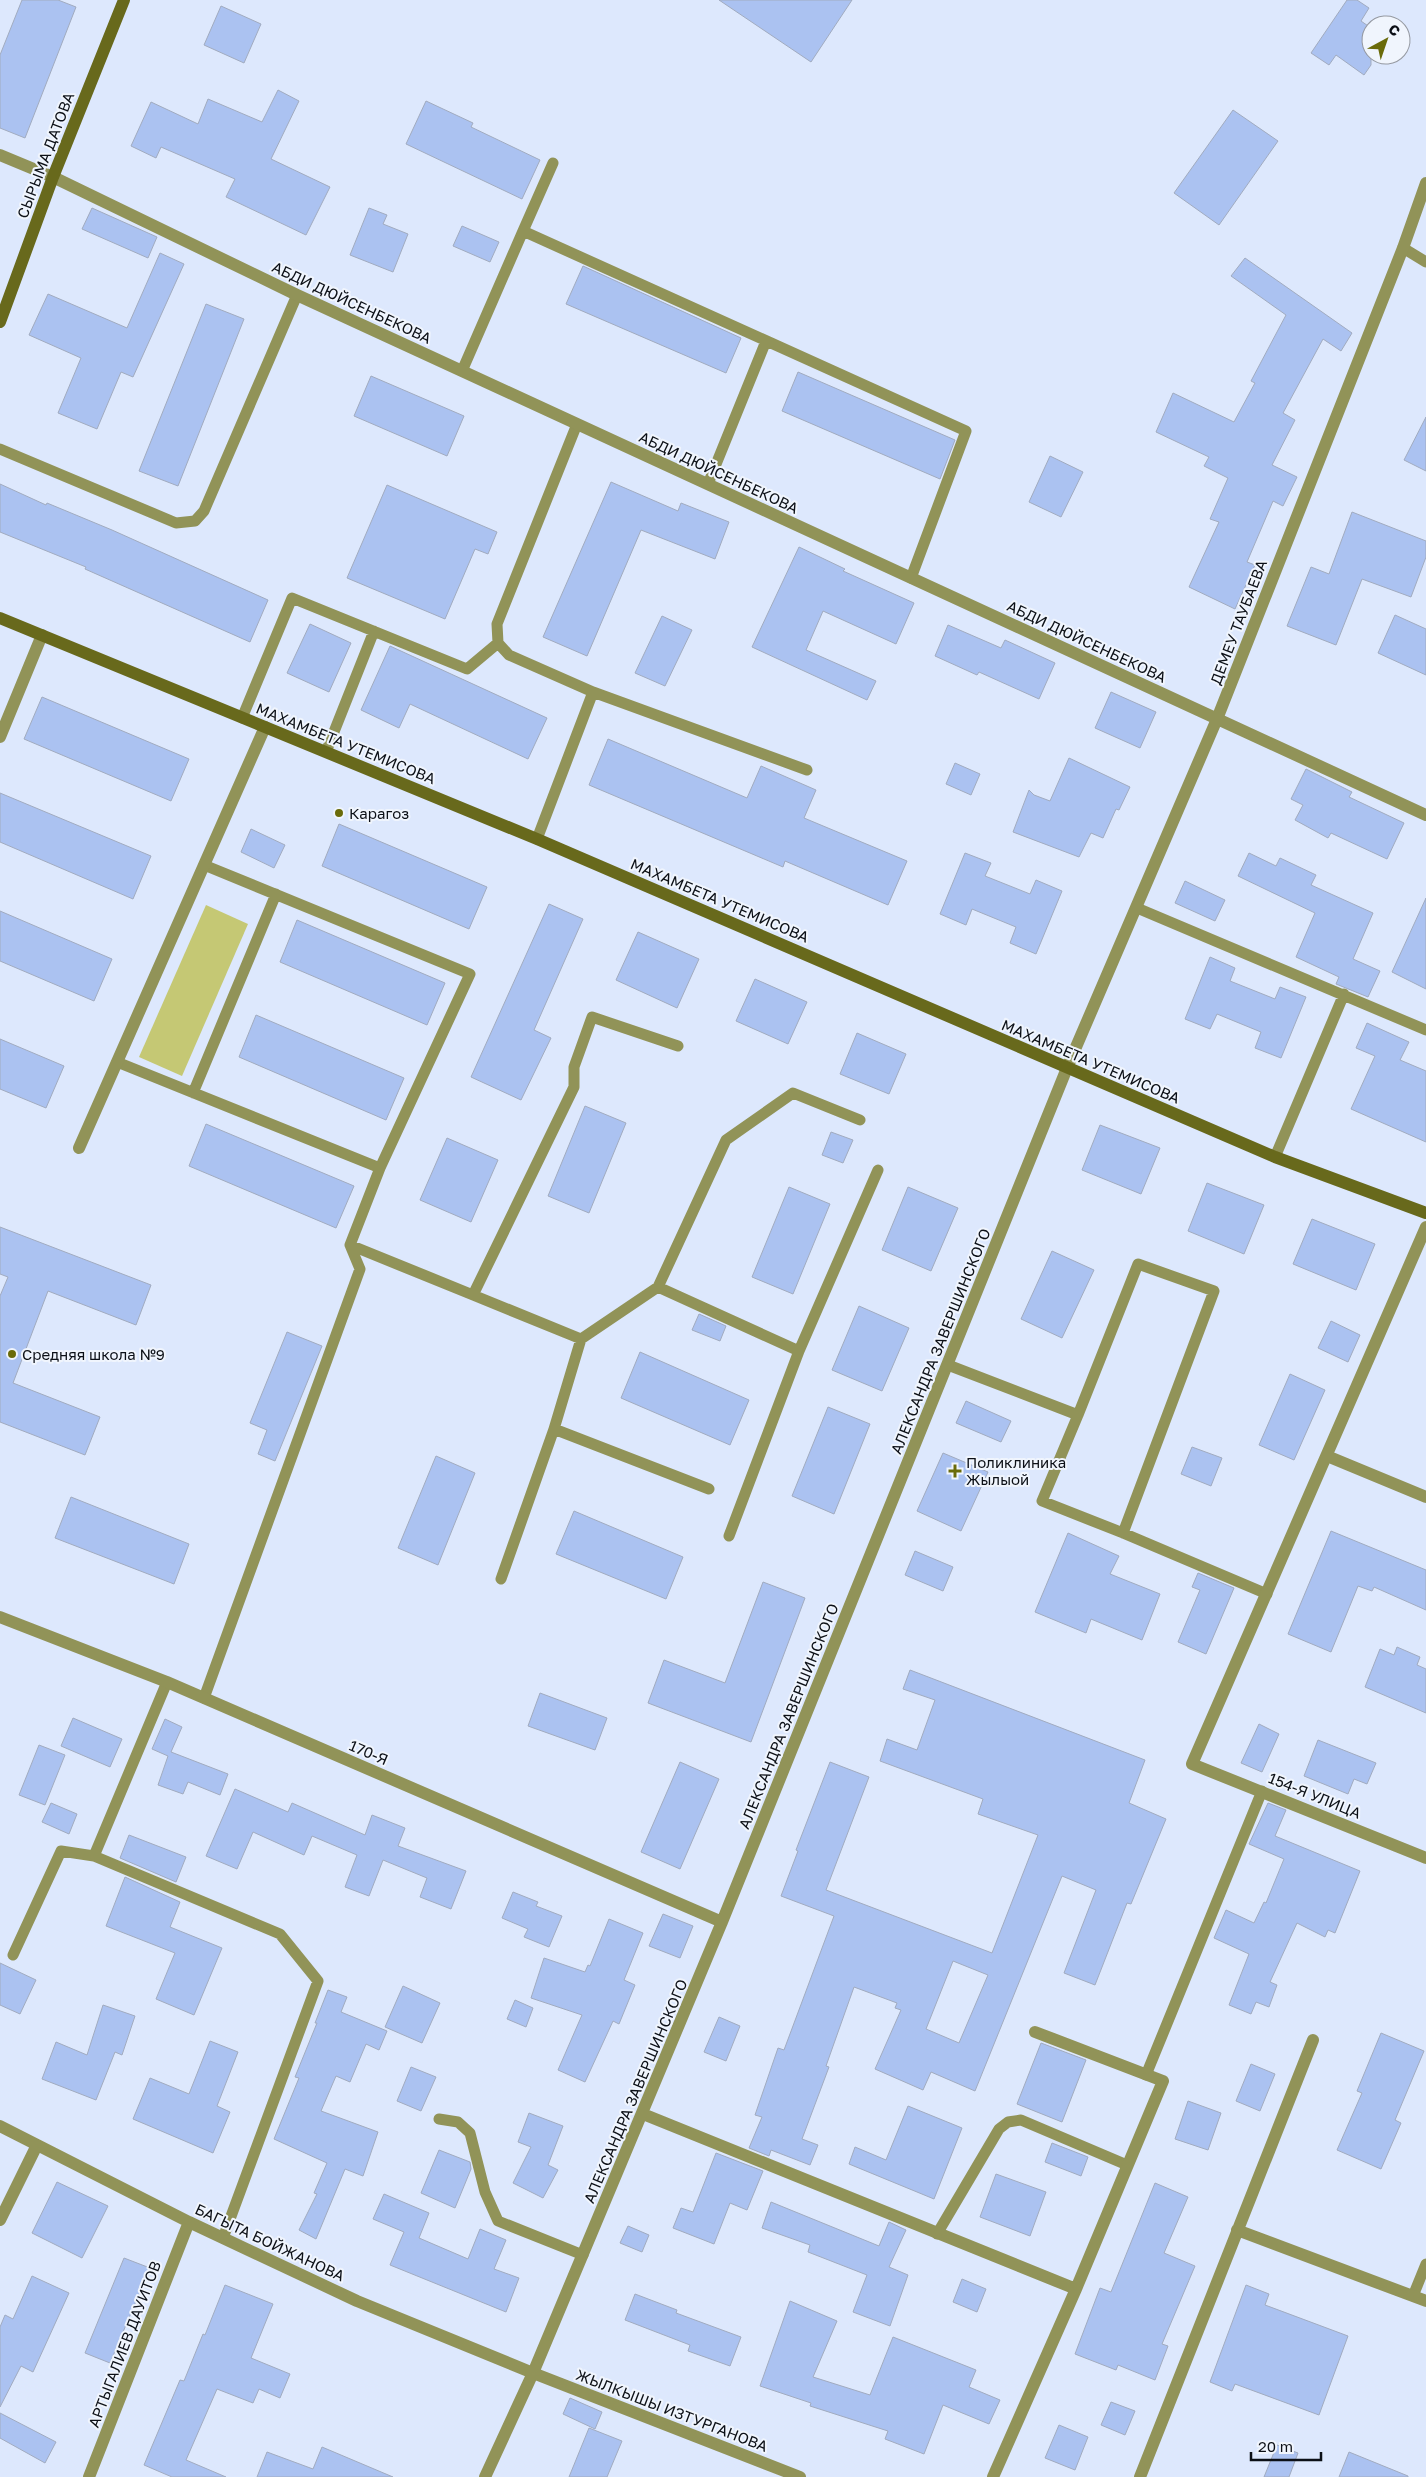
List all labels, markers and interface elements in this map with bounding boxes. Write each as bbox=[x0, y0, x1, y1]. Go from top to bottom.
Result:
north arrow bbox=[1361, 15, 1411, 65]
text: С bbox=[1385, 20, 1404, 39]
street label: СЫРЫМА ДАТОВА bbox=[13, 89, 77, 221]
street label: АБДИ ДЮЙСЕНБЕКОВА bbox=[269, 257, 435, 347]
street label: АБДИ ДЮЙСЕНБЕКОВА bbox=[636, 427, 802, 517]
street label: ДЕМЕУ ТАУБАЕВА bbox=[1206, 557, 1270, 687]
street label: АБДИ ДЮЙСЕНБЕКОВА bbox=[1004, 596, 1170, 686]
street label: МАХАМБЕТА УТЕМИСОВА bbox=[254, 699, 438, 787]
place label: Карагоз bbox=[349, 804, 409, 822]
marker: Карагоз bbox=[333, 807, 345, 819]
street label: МАХАМБЕТА УТЕМИСОВА bbox=[628, 854, 812, 946]
street label: МАХАМБЕТА УТЕМИСОВА bbox=[999, 1015, 1183, 1107]
street label: АЛЕКСАНДРА ЗАВЕРШИНСКОГО bbox=[886, 1226, 994, 1456]
place label: Средняя школа №9 bbox=[22, 1345, 165, 1363]
marker: Средняя школа №9 bbox=[6, 1348, 18, 1360]
place label: Поликлиника Жылыой bbox=[966, 1453, 1066, 1488]
marker: Поликлиника Жылыой bbox=[948, 1464, 962, 1478]
street label: АЛЕКСАНДРА ЗАВЕРШИНСКОГО bbox=[734, 1601, 842, 1831]
street label: 170-Я bbox=[347, 1736, 391, 1768]
street label: 154-Я УЛИЦА bbox=[1266, 1768, 1364, 1822]
street label: АЛЕКСАНДРА ЗАВЕРШИНСКОГО bbox=[580, 1976, 690, 2206]
street label: БАГЫТА БОЙЖАНОВА bbox=[192, 2199, 348, 2285]
street label: АРТЫГАЛИЕВ ДАУИТОВ bbox=[84, 2258, 164, 2430]
street label: ЖЫЛКЫШЫ ИЗТУРГАНОВА bbox=[574, 2365, 770, 2455]
scale bar bbox=[1251, 2430, 1321, 2462]
text: 20 m bbox=[1258, 2437, 1293, 2455]

